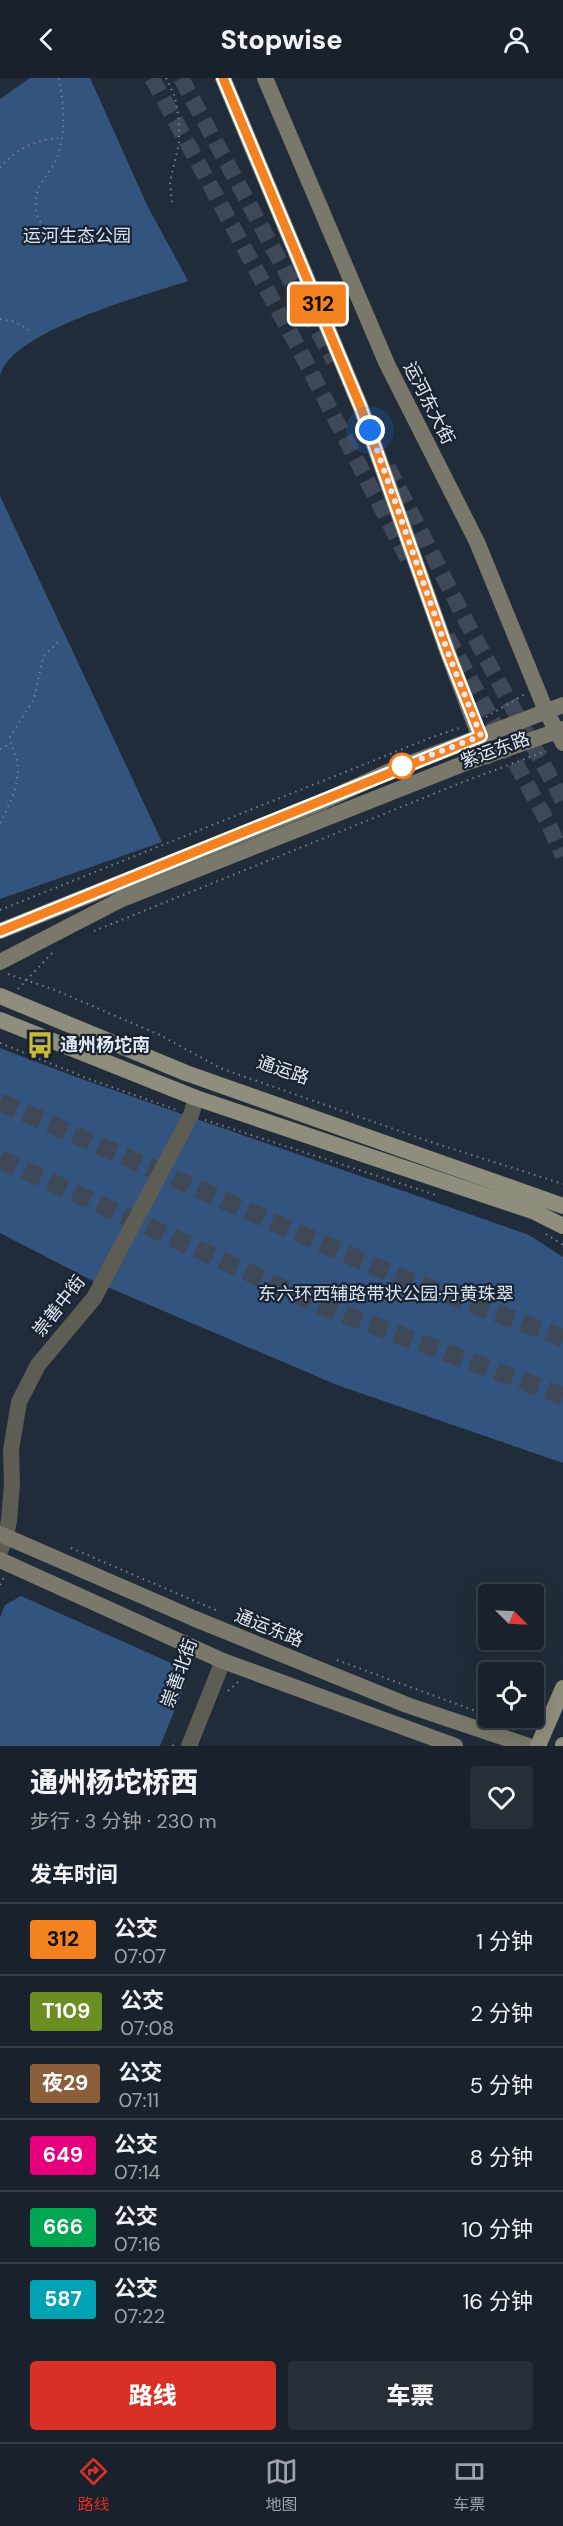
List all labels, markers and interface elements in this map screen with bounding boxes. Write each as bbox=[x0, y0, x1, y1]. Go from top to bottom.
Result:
text: Stopwise bbox=[220, 22, 343, 57]
icon: back bbox=[30, 23, 63, 56]
icon: person bbox=[500, 23, 533, 56]
park label: 运河生态公园 bbox=[23, 224, 131, 248]
line badge: 312 bbox=[284, 284, 352, 324]
text: 312 bbox=[302, 290, 334, 318]
street label: 运河东大街 bbox=[398, 357, 460, 449]
your location bbox=[355, 415, 385, 445]
street label: 紫运东路 bbox=[457, 726, 533, 774]
unlabelled marker bbox=[389, 753, 415, 779]
bus stop icon: 通州杨坨南 bbox=[25, 1030, 55, 1060]
place label: 通州杨坨南 bbox=[60, 1033, 150, 1057]
street label: 通运路 bbox=[254, 1050, 312, 1090]
street label: 崇善中街 bbox=[27, 1270, 91, 1342]
park label: 东六环西辅路带状公园·丹黄珠翠 bbox=[258, 1282, 514, 1306]
north arrow bbox=[478, 1584, 544, 1650]
map controls bbox=[478, 1584, 544, 1728]
street label: 通运东路 bbox=[231, 1603, 307, 1653]
street label: 崇善北街 bbox=[155, 1635, 203, 1711]
button: locate bbox=[478, 1662, 544, 1728]
text: 通州杨坨桥西 bbox=[30, 1764, 198, 1801]
button: heart bbox=[470, 1766, 533, 1829]
text: 步行 · 3 分钟 · 230 m bbox=[30, 1808, 217, 1834]
text: 发车时间 bbox=[30, 1860, 118, 1889]
text: 公交 bbox=[114, 1914, 158, 1943]
text: 312 bbox=[47, 1925, 79, 1953]
text: 1 分钟 bbox=[476, 1927, 533, 1956]
text: 07:07 bbox=[114, 1943, 166, 1969]
text: 公交 bbox=[120, 1986, 164, 2015]
text: T109 bbox=[42, 1997, 90, 2025]
text: 2 分钟 bbox=[470, 1999, 533, 2028]
text: 07:08 bbox=[120, 2015, 174, 2041]
text: 公交 bbox=[118, 2058, 162, 2087]
text: 夜29 bbox=[42, 2069, 88, 2097]
text: 5 分钟 bbox=[470, 2071, 533, 2100]
text: 07:11 bbox=[118, 2087, 159, 2113]
text: 公交 bbox=[114, 2130, 158, 2159]
text: 649 bbox=[43, 2141, 83, 2169]
text: 8 分钟 bbox=[470, 2143, 533, 2172]
text: 07:14 bbox=[114, 2159, 161, 2185]
text: 公交 bbox=[114, 2202, 158, 2231]
text: 666 bbox=[43, 2213, 83, 2241]
text: 10 分钟 bbox=[461, 2215, 533, 2244]
text: 07:16 bbox=[114, 2231, 161, 2257]
text: 公交 bbox=[114, 2274, 158, 2303]
text: 587 bbox=[44, 2285, 82, 2313]
text: 16 分钟 bbox=[462, 2287, 533, 2316]
text: 07:22 bbox=[114, 2303, 165, 2329]
button: 路线 bbox=[30, 2361, 276, 2430]
button: 车票 bbox=[288, 2361, 533, 2430]
tab: 路线 bbox=[77, 2455, 110, 2515]
tab: 地图 bbox=[265, 2455, 298, 2515]
tab: 车票 bbox=[453, 2455, 486, 2515]

